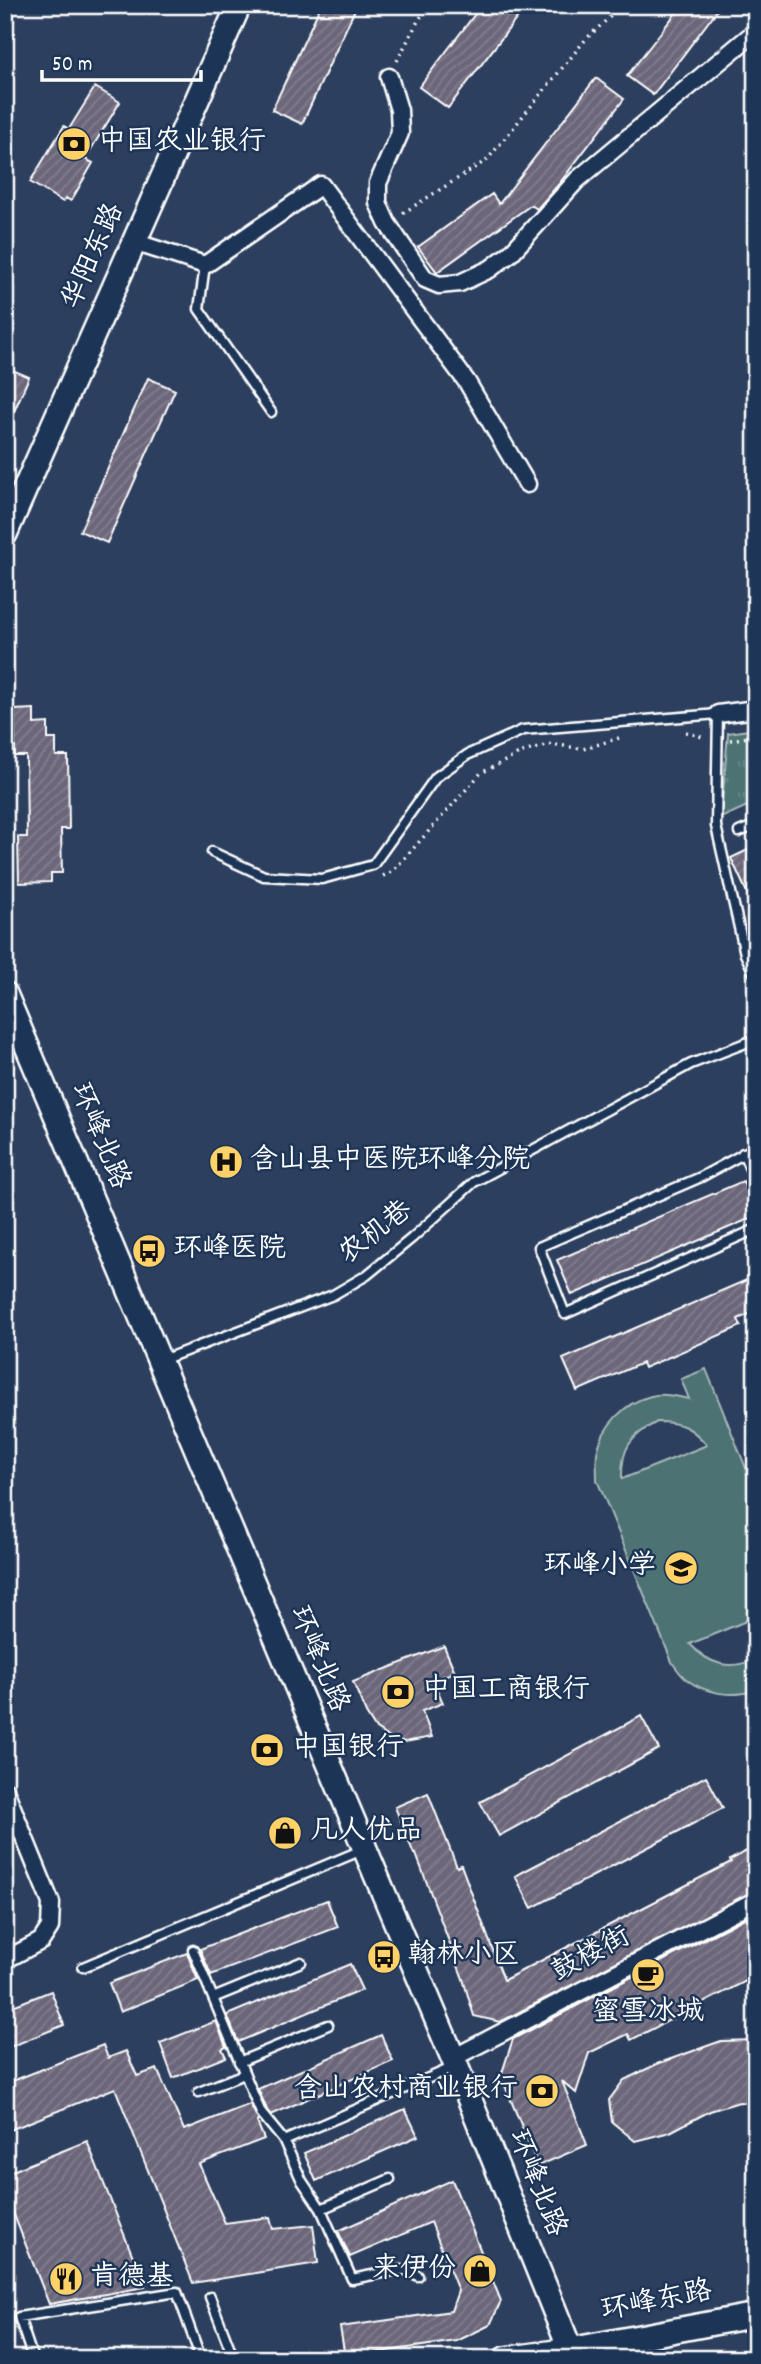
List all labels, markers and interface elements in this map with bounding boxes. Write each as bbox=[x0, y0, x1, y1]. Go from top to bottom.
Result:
scale bar bbox=[42, 38, 201, 82]
text: 50 m bbox=[52, 51, 92, 81]
place label: 中国农业银行 bbox=[98, 124, 266, 164]
bank icon: 中国农业银行 bbox=[55, 125, 93, 163]
street label: 华阳东路 bbox=[54, 198, 136, 316]
street label: 环峰北路 bbox=[58, 1078, 138, 1196]
place label: 含山县中医院环峰分院 bbox=[250, 1142, 530, 1182]
hospital icon: 含山县中医院环峰分院 bbox=[207, 1143, 245, 1181]
street label: 农机巷 bbox=[332, 1192, 423, 1276]
place label: 环峰医院 bbox=[174, 1231, 286, 1271]
bus stop icon: 环峰医院 bbox=[130, 1232, 168, 1270]
place label: 环峰小学 bbox=[544, 1548, 656, 1588]
school or university icon: 环峰小学 bbox=[662, 1549, 700, 1587]
street label: 环峰北路 bbox=[277, 1601, 357, 1719]
place label: 中国工商银行 bbox=[422, 1672, 590, 1712]
bank icon: 中国工商银行 bbox=[379, 1673, 417, 1711]
place label: 中国银行 bbox=[292, 1730, 404, 1770]
bank icon: 中国银行 bbox=[248, 1731, 286, 1769]
place label: 凡人优品 bbox=[310, 1813, 422, 1853]
shop icon: 凡人优品 bbox=[266, 1814, 304, 1852]
street label: 鼓楼街 bbox=[546, 1919, 638, 1993]
place label: 翰林小区 bbox=[408, 1937, 520, 1977]
bus stop icon: 翰林小区 bbox=[365, 1938, 403, 1976]
cafe icon: 蜜雪冰城 bbox=[629, 1956, 667, 1994]
place label: 蜜雪冰城 bbox=[592, 1994, 704, 2034]
place label: 含山农村商业银行 bbox=[294, 2071, 518, 2111]
bank icon: 含山农村商业银行 bbox=[523, 2072, 561, 2110]
street label: 环峰北路 bbox=[495, 2125, 575, 2243]
place label: 来伊份 bbox=[372, 2251, 456, 2291]
shop icon: 来伊份 bbox=[461, 2252, 499, 2290]
place label: 肯德基 bbox=[90, 2259, 174, 2299]
restaurant icon: 肯德基 bbox=[47, 2260, 85, 2298]
street label: 环峰东路 bbox=[598, 2273, 716, 2333]

